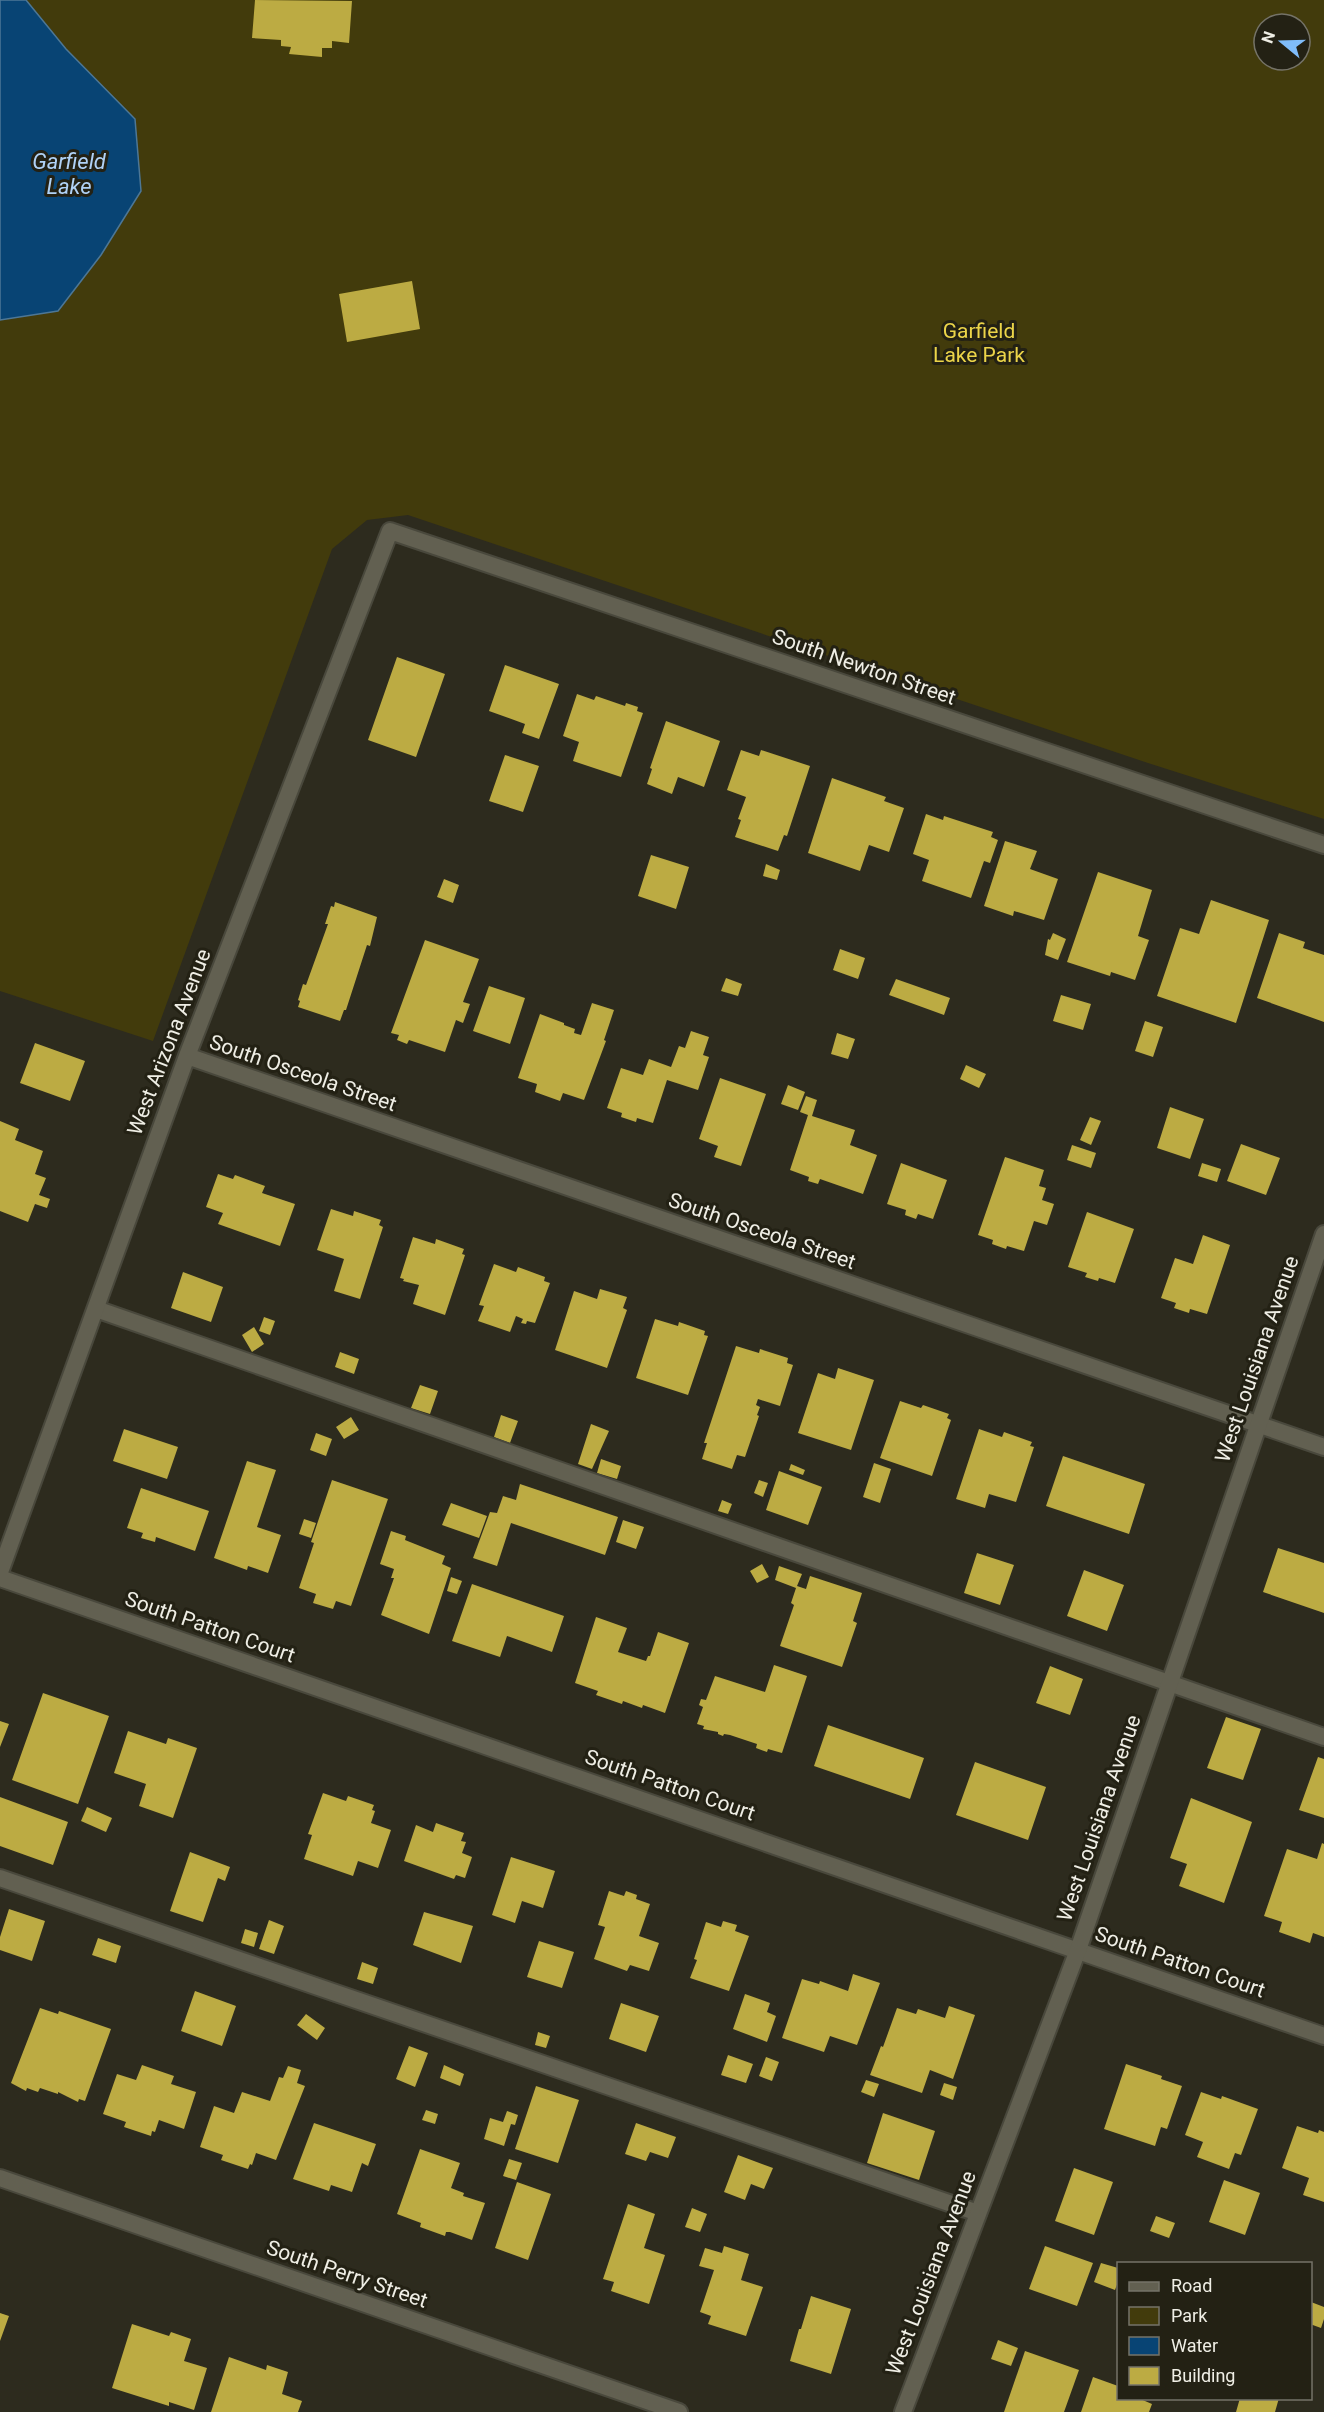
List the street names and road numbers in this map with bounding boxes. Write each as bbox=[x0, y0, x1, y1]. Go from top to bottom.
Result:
street label: South Newton Street bbox=[769, 624, 959, 710]
street label: West Arizona Avenue bbox=[122, 946, 216, 1138]
street label: South Osceola Street bbox=[206, 1030, 400, 1116]
street label: South Osceola Street bbox=[665, 1188, 859, 1274]
street label: West Louisiana Avenue bbox=[1210, 1253, 1304, 1465]
street label: South Patton Court bbox=[122, 1587, 298, 1667]
street label: West Louisiana Avenue bbox=[1052, 1712, 1146, 1924]
street label: South Patton Court bbox=[582, 1745, 758, 1825]
street label: South Patton Court bbox=[1092, 1922, 1268, 2002]
street label: West Louisiana Avenue bbox=[881, 2168, 981, 2378]
street label: South Perry Street bbox=[263, 2235, 431, 2313]

